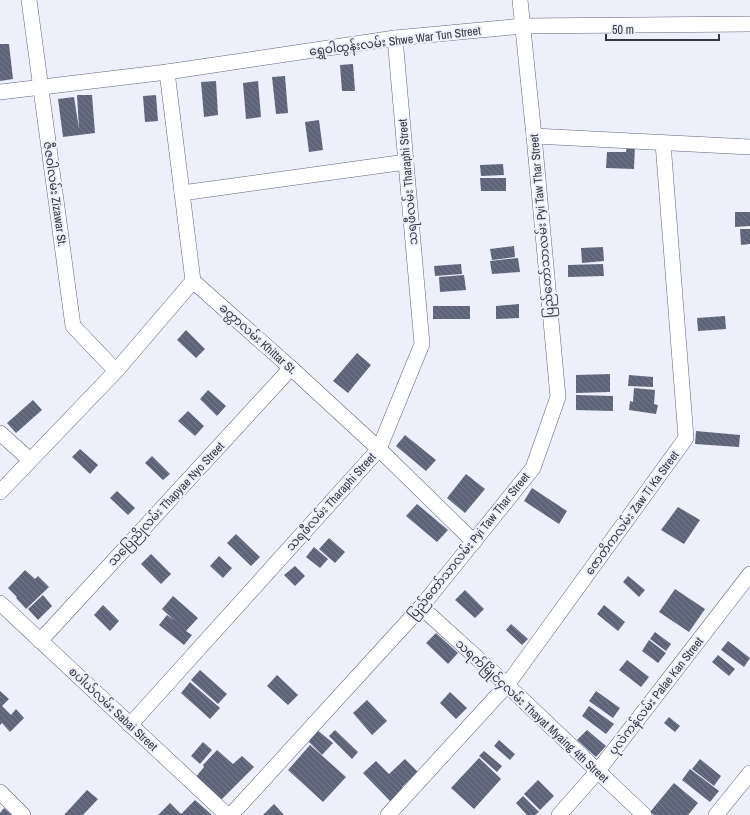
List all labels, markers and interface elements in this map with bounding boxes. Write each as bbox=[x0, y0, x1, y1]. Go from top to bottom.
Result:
scale bar bbox=[606, 16, 719, 42]
street label: ရွှေဝါထွန်းလမ်း Shwe War Tun Street bbox=[308, 22, 482, 61]
text: 50 m bbox=[612, 22, 634, 38]
street label: သရဖီလမ်း Tharaphi Street bbox=[393, 118, 423, 246]
street label: ပြည်တော်သာလမ်း Pyi Taw Thar Street bbox=[525, 133, 560, 319]
street label: ဇီဇဝါလမ်း Zizawar St. bbox=[40, 140, 71, 248]
street label: ခတ္တာလမ်း Khittar St. bbox=[214, 299, 301, 380]
street label: သပြေညိုလမ်း Thapyae Nyo Street bbox=[103, 438, 230, 571]
street label: ဇောတိကလမ်း Zaw Ti Ka Street bbox=[581, 447, 683, 578]
street label: သရဖီလမ်း Tharaphi Street bbox=[282, 449, 381, 556]
street label: ပြည်တော်သာလမ်း Pyi Taw Thar Street bbox=[404, 469, 535, 624]
street label: ပုလဲကန်လမ်း Palae Kan Street bbox=[604, 633, 709, 759]
street label: သရက်မြိုင်၄လမ်း Thayat Myaing 4th Street bbox=[451, 635, 613, 788]
street label: စပါယ်လမ်း Sabai Street bbox=[65, 663, 162, 755]

